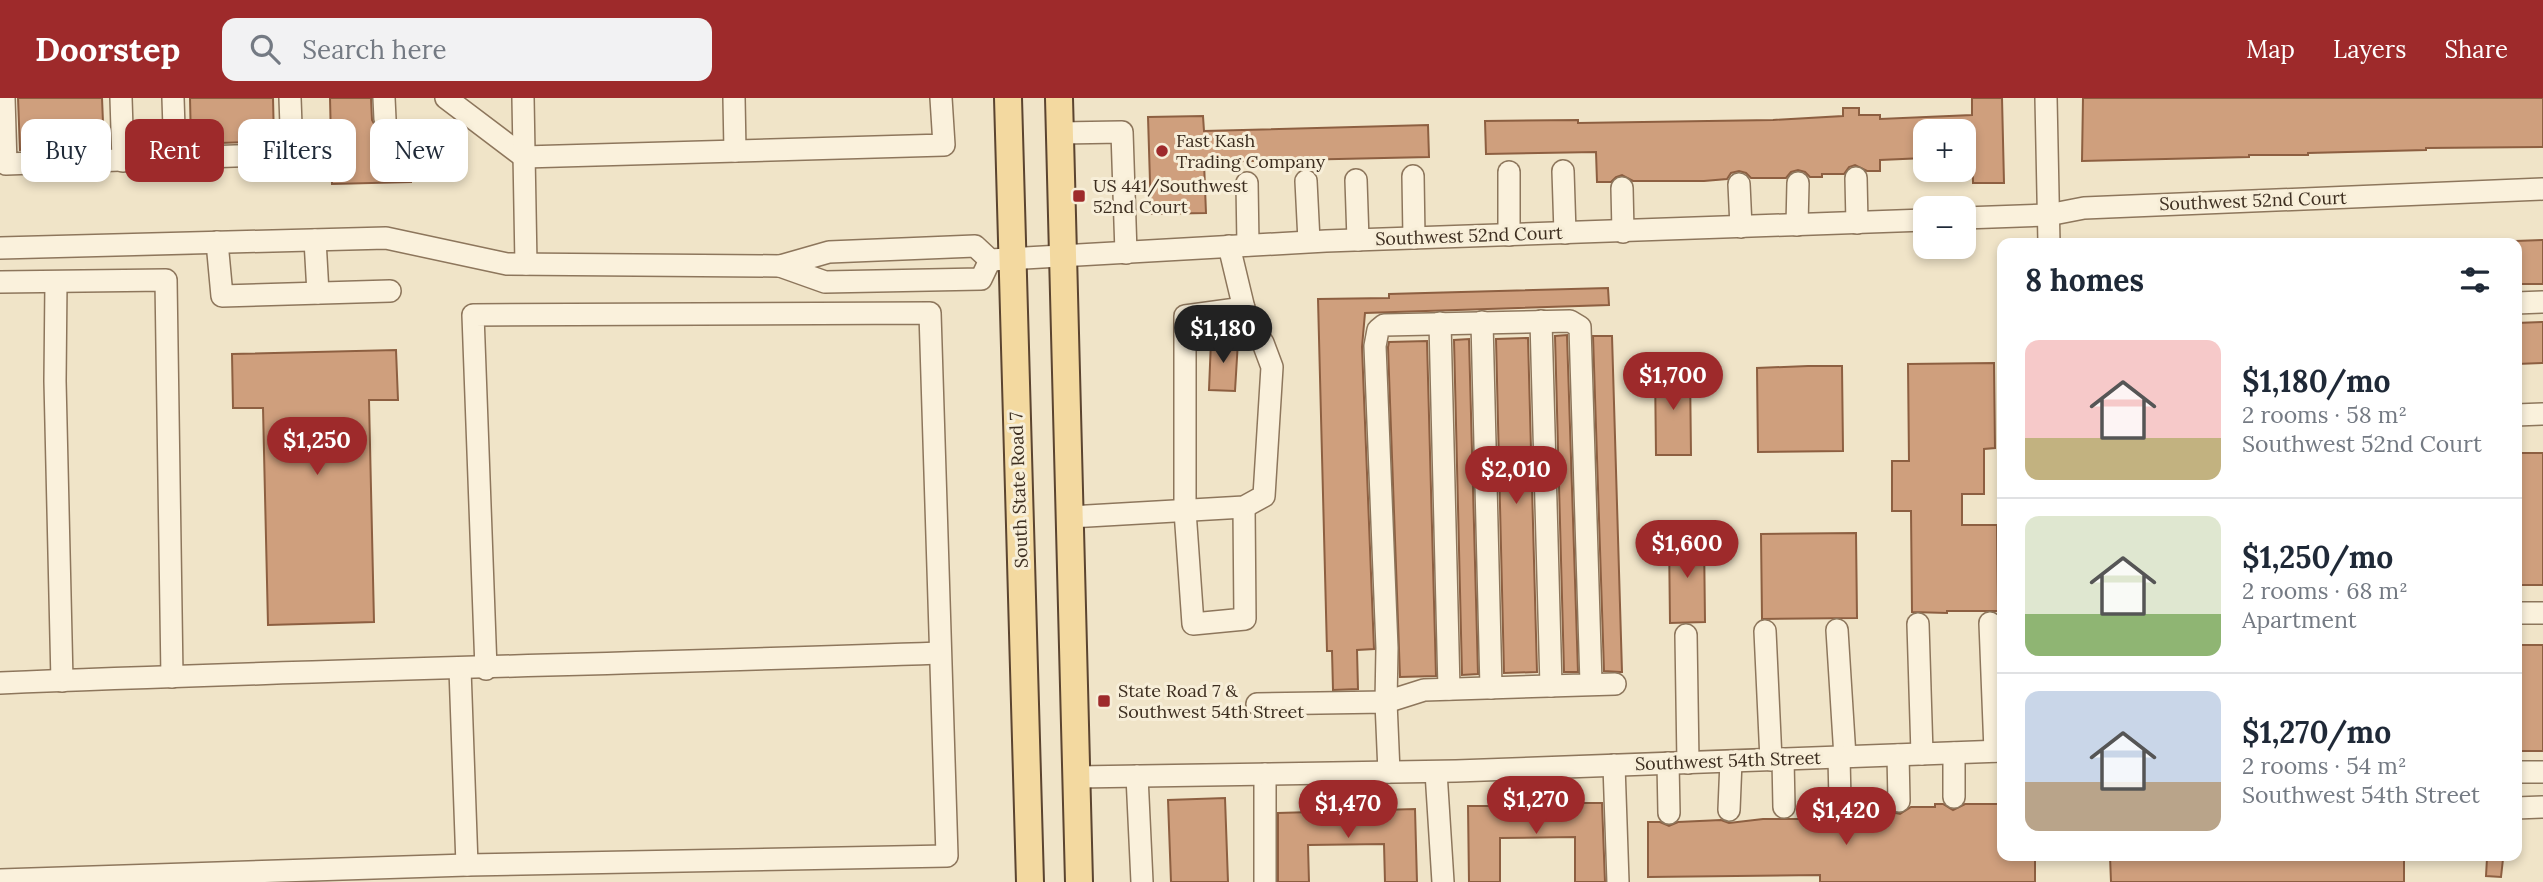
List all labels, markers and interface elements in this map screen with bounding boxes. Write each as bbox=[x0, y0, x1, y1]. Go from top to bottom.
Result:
search box bbox=[222, 18, 712, 81]
text: Doorstep bbox=[35, 28, 180, 70]
icon: search bbox=[246, 30, 284, 68]
text: Search here bbox=[302, 33, 447, 66]
text: Map bbox=[2246, 34, 2295, 65]
text: Layers bbox=[2333, 34, 2406, 65]
text: Share bbox=[2444, 34, 2508, 65]
chip: Buy bbox=[21, 119, 111, 182]
chip: Rent bbox=[125, 119, 224, 182]
chip: Filters bbox=[238, 119, 356, 182]
chip: New bbox=[370, 119, 468, 182]
map controls bbox=[1913, 119, 1976, 259]
button: + bbox=[1913, 119, 1976, 182]
place label: Fast Kash Trading Company bbox=[1176, 129, 1326, 173]
marker: Fast Kash Trading Company bbox=[1154, 143, 1170, 159]
place label: US 441/Southwest 52nd Court bbox=[1093, 174, 1248, 218]
street label: Southwest 52nd Court bbox=[2159, 186, 2347, 215]
marker: US 441/Southwest 52nd Court bbox=[1071, 188, 1087, 204]
button: − bbox=[1913, 196, 1976, 259]
street label: Southwest 52nd Court bbox=[1375, 221, 1563, 250]
text: 8 homes bbox=[2025, 261, 2144, 299]
icon: filters bbox=[2456, 261, 2494, 299]
pin: $1,180 bbox=[1166, 306, 1280, 365]
text: $1,180 bbox=[1190, 313, 1256, 342]
pin: $1,700 bbox=[1616, 352, 1730, 412]
text: $1,700 bbox=[1639, 360, 1707, 389]
text: $1,180/mo bbox=[2242, 362, 2390, 400]
icon: home bbox=[2081, 368, 2165, 452]
text: 2 rooms · 58 m² bbox=[2242, 400, 2407, 429]
street label: South State Road 7 bbox=[1004, 411, 1033, 569]
pin: $1,250 bbox=[260, 418, 374, 477]
text: $1,250 bbox=[283, 425, 351, 454]
text: Southwest 52nd Court bbox=[2242, 429, 2482, 458]
pin: $2,010 bbox=[1459, 446, 1573, 506]
text: $2,010 bbox=[1481, 454, 1551, 483]
pin: $1,600 bbox=[1630, 520, 1744, 580]
text: $1,600 bbox=[1651, 528, 1723, 557]
text: $1,250/mo bbox=[2242, 538, 2393, 576]
icon: home bbox=[2081, 544, 2165, 628]
text: 2 rooms · 68 m² bbox=[2242, 576, 2408, 605]
text: Apartment bbox=[2242, 605, 2357, 634]
place label: State Road 7 & Southwest 54th Street bbox=[1118, 679, 1304, 723]
marker: State Road 7 & Southwest 54th Street bbox=[1096, 693, 1112, 709]
text: $1,270/mo bbox=[2242, 713, 2391, 751]
icon: home bbox=[2081, 719, 2165, 803]
street label: Southwest 54th Street bbox=[1635, 746, 1821, 775]
text: 2 rooms · 54 m² bbox=[2242, 751, 2407, 780]
pin: $1,270 bbox=[1479, 776, 1593, 836]
pin: $1,470 bbox=[1291, 780, 1405, 840]
text: Southwest 54th Street bbox=[2242, 780, 2480, 809]
text: $1,270 bbox=[1503, 784, 1569, 813]
text: $1,470 bbox=[1315, 788, 1381, 817]
pin: $1,420 bbox=[1789, 788, 1903, 847]
text: $1,420 bbox=[1812, 795, 1880, 824]

